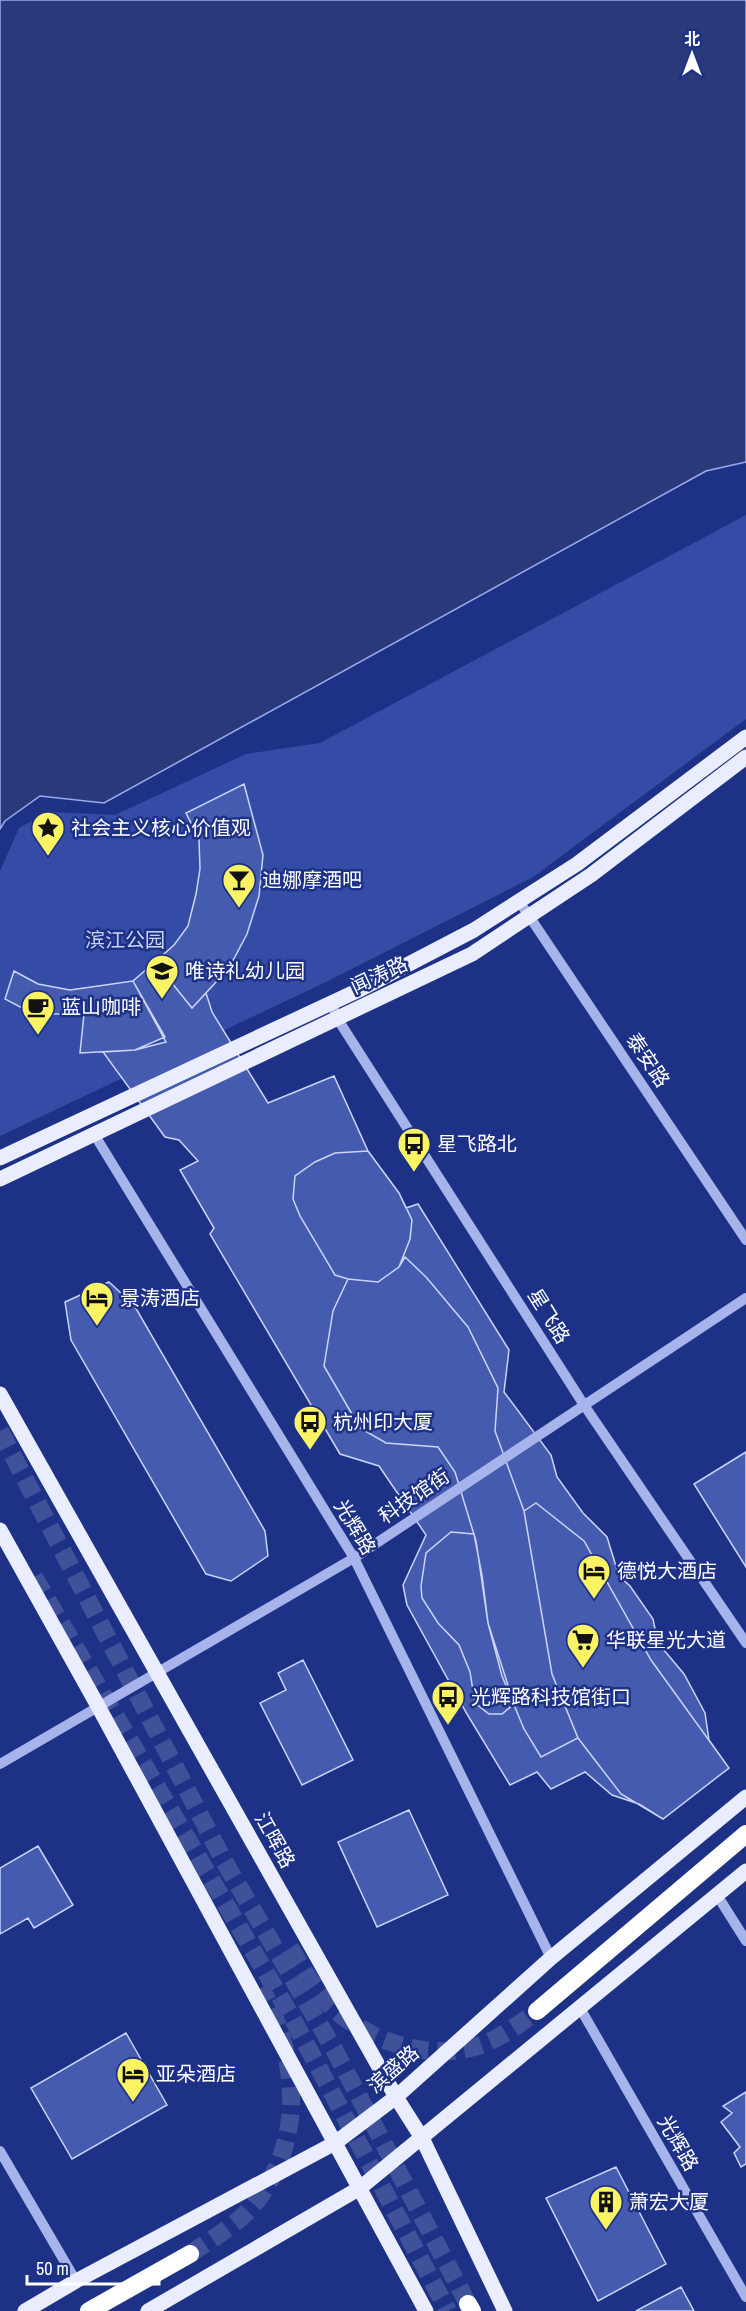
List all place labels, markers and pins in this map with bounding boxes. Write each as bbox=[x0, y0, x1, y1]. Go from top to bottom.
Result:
place icon: 社会主义核心价值观 bbox=[30, 810, 66, 857]
place label: 社会主义核心价值观 bbox=[71, 814, 251, 841]
bar icon: 迪娜摩酒吧 bbox=[221, 862, 257, 909]
place label: 迪娜摩酒吧 bbox=[262, 866, 362, 893]
school or university icon: 唯诗礼幼儿园 bbox=[144, 953, 180, 1000]
place label: 唯诗礼幼儿园 bbox=[185, 957, 305, 984]
cafe icon: 蓝山咖啡 bbox=[20, 989, 56, 1036]
place label: 蓝山咖啡 bbox=[61, 993, 141, 1020]
bus stop icon: 星飞路北 bbox=[396, 1126, 432, 1173]
place label: 星飞路北 bbox=[437, 1130, 517, 1157]
hotel icon: 景涛酒店 bbox=[79, 1280, 115, 1327]
place label: 景涛酒店 bbox=[120, 1284, 200, 1311]
bus stop icon: 杭州印大厦 bbox=[292, 1404, 328, 1451]
place label: 杭州印大厦 bbox=[333, 1408, 433, 1435]
hotel icon: 德悦大酒店 bbox=[576, 1553, 612, 1600]
place label: 德悦大酒店 bbox=[617, 1557, 717, 1584]
supermarket icon: 华联星光大道 bbox=[565, 1622, 601, 1669]
place label: 华联星光大道 bbox=[606, 1626, 726, 1653]
bus stop icon: 光辉路科技馆街口 bbox=[430, 1679, 466, 1726]
place label: 光辉路科技馆街口 bbox=[471, 1683, 631, 1710]
hotel icon: 亚朵酒店 bbox=[115, 2056, 151, 2103]
place label: 亚朵酒店 bbox=[156, 2060, 236, 2087]
building icon: 萧宏大厦 bbox=[588, 2184, 624, 2231]
place label: 萧宏大厦 bbox=[629, 2188, 709, 2215]

